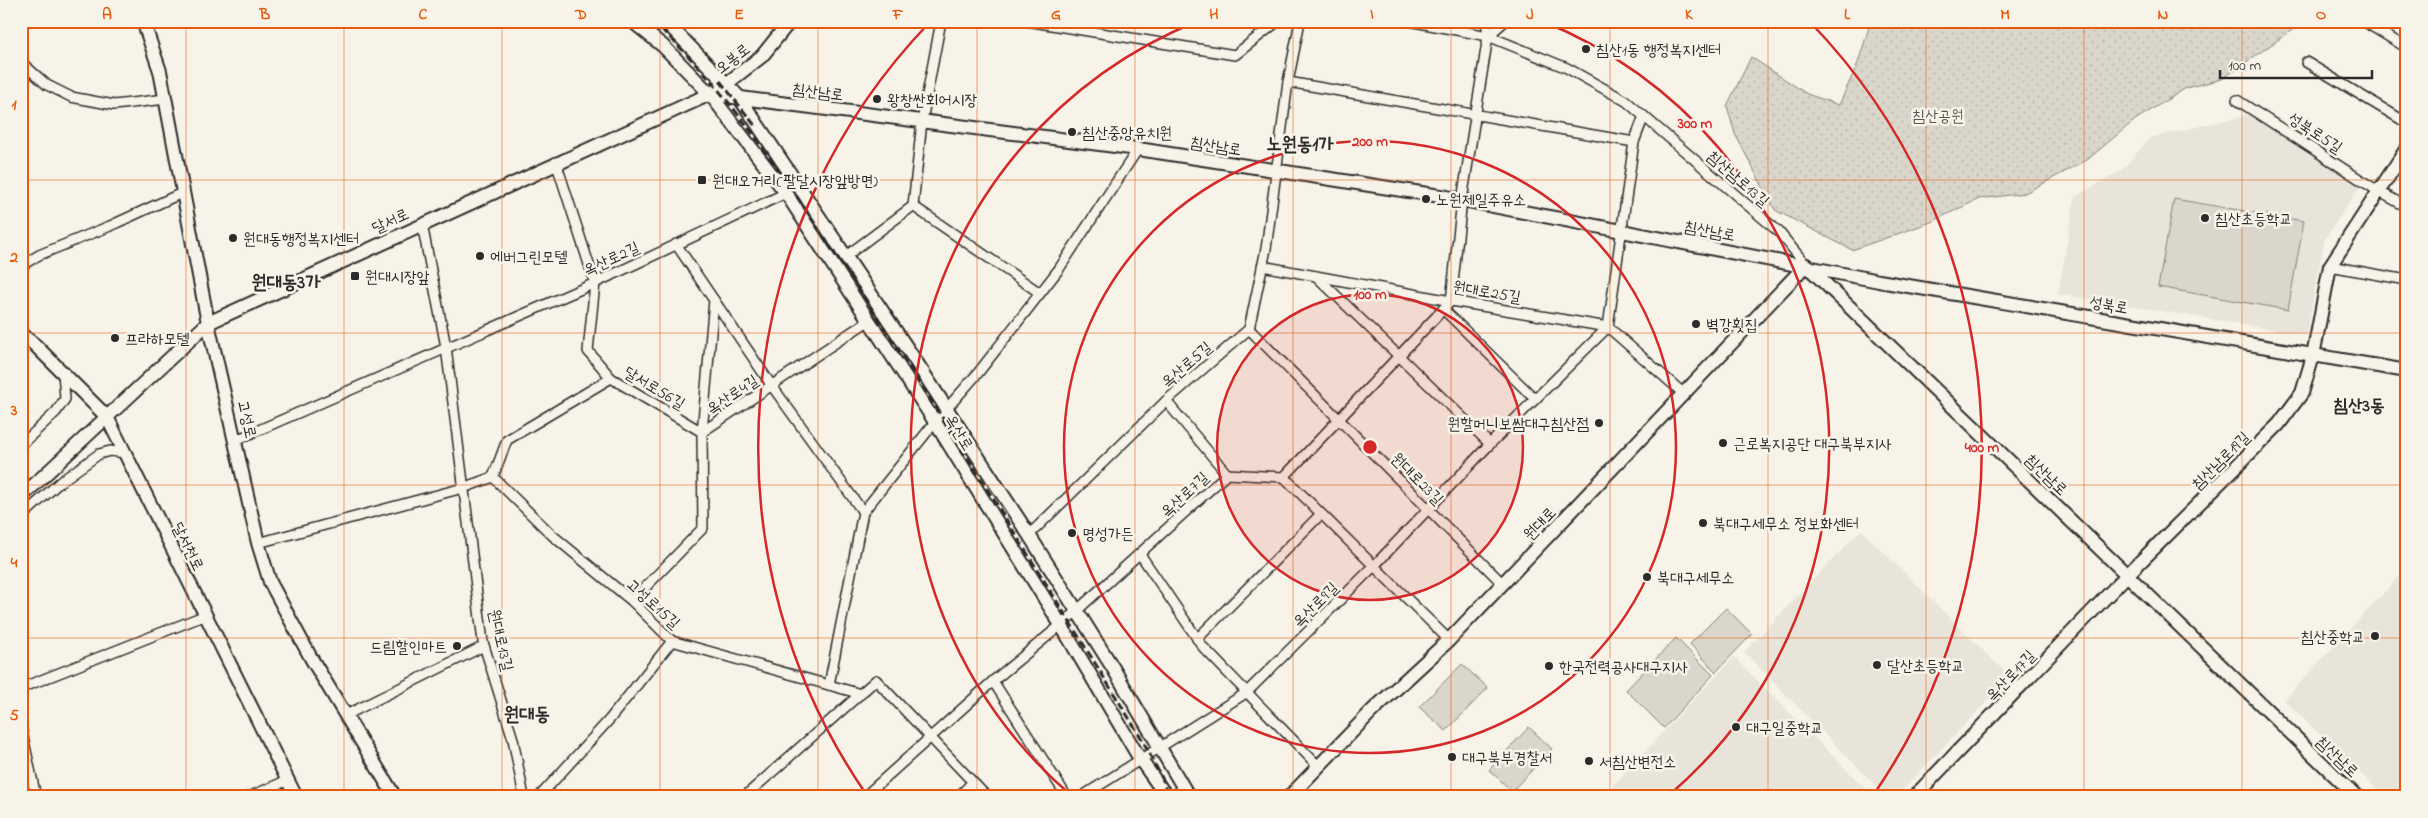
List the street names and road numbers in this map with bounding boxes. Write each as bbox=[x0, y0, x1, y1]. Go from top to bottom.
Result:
street label: 오봉로 bbox=[711, 38, 756, 81]
street label: 침산남로 bbox=[791, 78, 845, 108]
street label: 성북로5길 bbox=[2283, 107, 2347, 160]
street label: 침산남로 bbox=[1188, 131, 1243, 163]
street label: 침산남로13길 bbox=[1701, 145, 1774, 214]
street label: 달서로 bbox=[368, 203, 413, 241]
street label: 침산남로 bbox=[1682, 215, 1737, 249]
street label: 옥산로2길 bbox=[580, 236, 644, 283]
street label: 원대로25길 bbox=[1451, 276, 1523, 310]
street label: 성북로 bbox=[2088, 291, 2130, 321]
street label: 옥산로5길 bbox=[1157, 336, 1218, 394]
street label: 달서로56길 bbox=[619, 361, 689, 416]
street label: 옥산로4길 bbox=[702, 369, 764, 422]
street label: 고성로 bbox=[230, 398, 262, 441]
street label: 옥산로 bbox=[938, 410, 979, 456]
street label: 침산남로19길 bbox=[2187, 427, 2256, 496]
street label: 원대로23길 bbox=[1385, 448, 1449, 511]
street label: 침산남로 bbox=[2019, 449, 2072, 502]
street label: 옥산로7길 bbox=[1156, 467, 1215, 524]
street label: 원대로 bbox=[1518, 502, 1562, 547]
street label: 달서천로 bbox=[165, 518, 209, 575]
street label: 고성로15길 bbox=[620, 574, 685, 635]
street label: 옥산로9길 bbox=[1288, 577, 1345, 634]
street label: 원대로13길 bbox=[481, 607, 519, 674]
street label: 옥산로17길 bbox=[1981, 645, 2042, 708]
street label: 침산남로 bbox=[2310, 731, 2363, 784]

